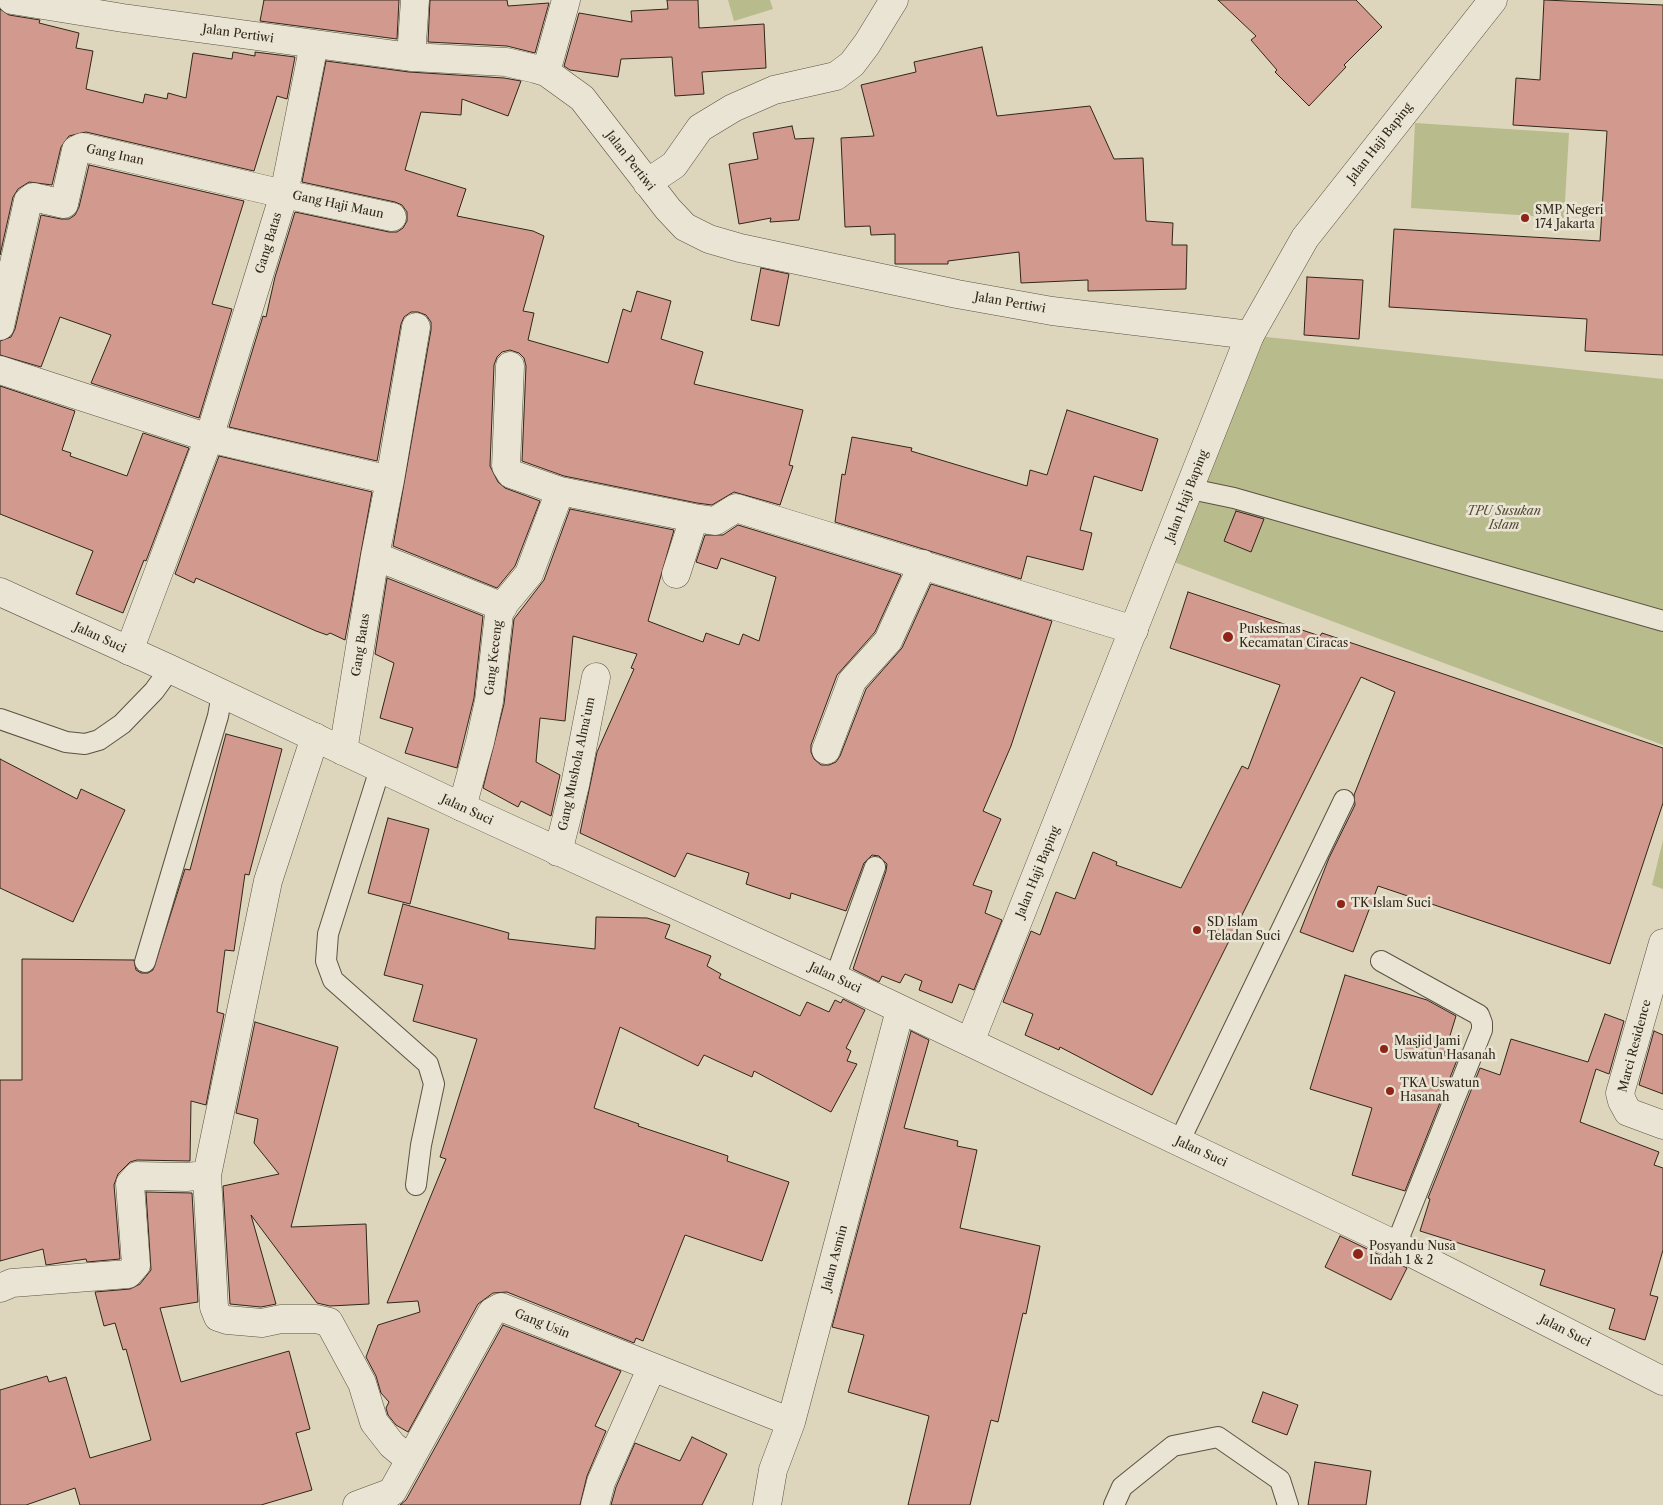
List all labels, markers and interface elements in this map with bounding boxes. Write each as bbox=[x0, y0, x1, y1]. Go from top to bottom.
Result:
street label: Jalan Pertiwi bbox=[201, 22, 275, 46]
street label: Jalan Haji Baping bbox=[1344, 100, 1416, 186]
street label: Jalan Pertiwi bbox=[602, 128, 658, 194]
street label: Gang Inan bbox=[85, 142, 145, 168]
street label: Gang Haji Maun bbox=[291, 188, 385, 222]
place label: SMP Negeri 174 Jakarta bbox=[1535, 204, 1603, 232]
street label: Gang Batas bbox=[253, 211, 285, 275]
marker: SMP Negeri 174 Jakarta bbox=[1519, 212, 1531, 224]
street label: Jalan Pertiwi bbox=[973, 290, 1047, 316]
street label: Jalan Haji Baping bbox=[1163, 448, 1211, 544]
park label: TPU Susukan Islam bbox=[1467, 505, 1541, 533]
street label: Gang Batas bbox=[349, 612, 373, 678]
street label: Jalan Suci bbox=[72, 620, 128, 656]
street label: Gang Keceng bbox=[482, 620, 506, 696]
place label: Puskesmas Kecamatan Ciracas bbox=[1239, 623, 1348, 651]
marker: Puskesmas Kecamatan Ciracas bbox=[1221, 630, 1235, 644]
street label: Gang Mushola Alma'um bbox=[556, 696, 598, 832]
street label: Jalan Suci bbox=[439, 792, 495, 828]
street label: Jalan Haji Baping bbox=[1013, 824, 1063, 920]
place label: TK Islam Suci bbox=[1351, 897, 1431, 911]
marker: TK Islam Suci bbox=[1335, 898, 1347, 910]
place label: SD Islam Teladan Suci bbox=[1207, 916, 1280, 944]
marker: SD Islam Teladan Suci bbox=[1191, 924, 1203, 936]
street label: Jalan Suci bbox=[807, 960, 863, 996]
street label: Marci Residence bbox=[1616, 998, 1654, 1094]
place label: Masjid Jami Uswatun Hasanah bbox=[1394, 1035, 1496, 1063]
marker: Masjid Jami Uswatun Hasanah bbox=[1378, 1043, 1390, 1055]
place label: TKA Uswatun Hasanah bbox=[1400, 1077, 1480, 1105]
marker: TKA Uswatun Hasanah bbox=[1384, 1085, 1396, 1097]
street label: Jalan Suci bbox=[1173, 1134, 1229, 1170]
street label: Jalan Asmin bbox=[819, 1224, 851, 1292]
place label: Posyandu Nusa Indah 1 & 2 bbox=[1369, 1240, 1456, 1268]
marker: Posyandu Nusa Indah 1 & 2 bbox=[1351, 1247, 1365, 1261]
street label: Gang Usin bbox=[512, 1306, 572, 1342]
street label: Jalan Suci bbox=[1537, 1312, 1593, 1350]

